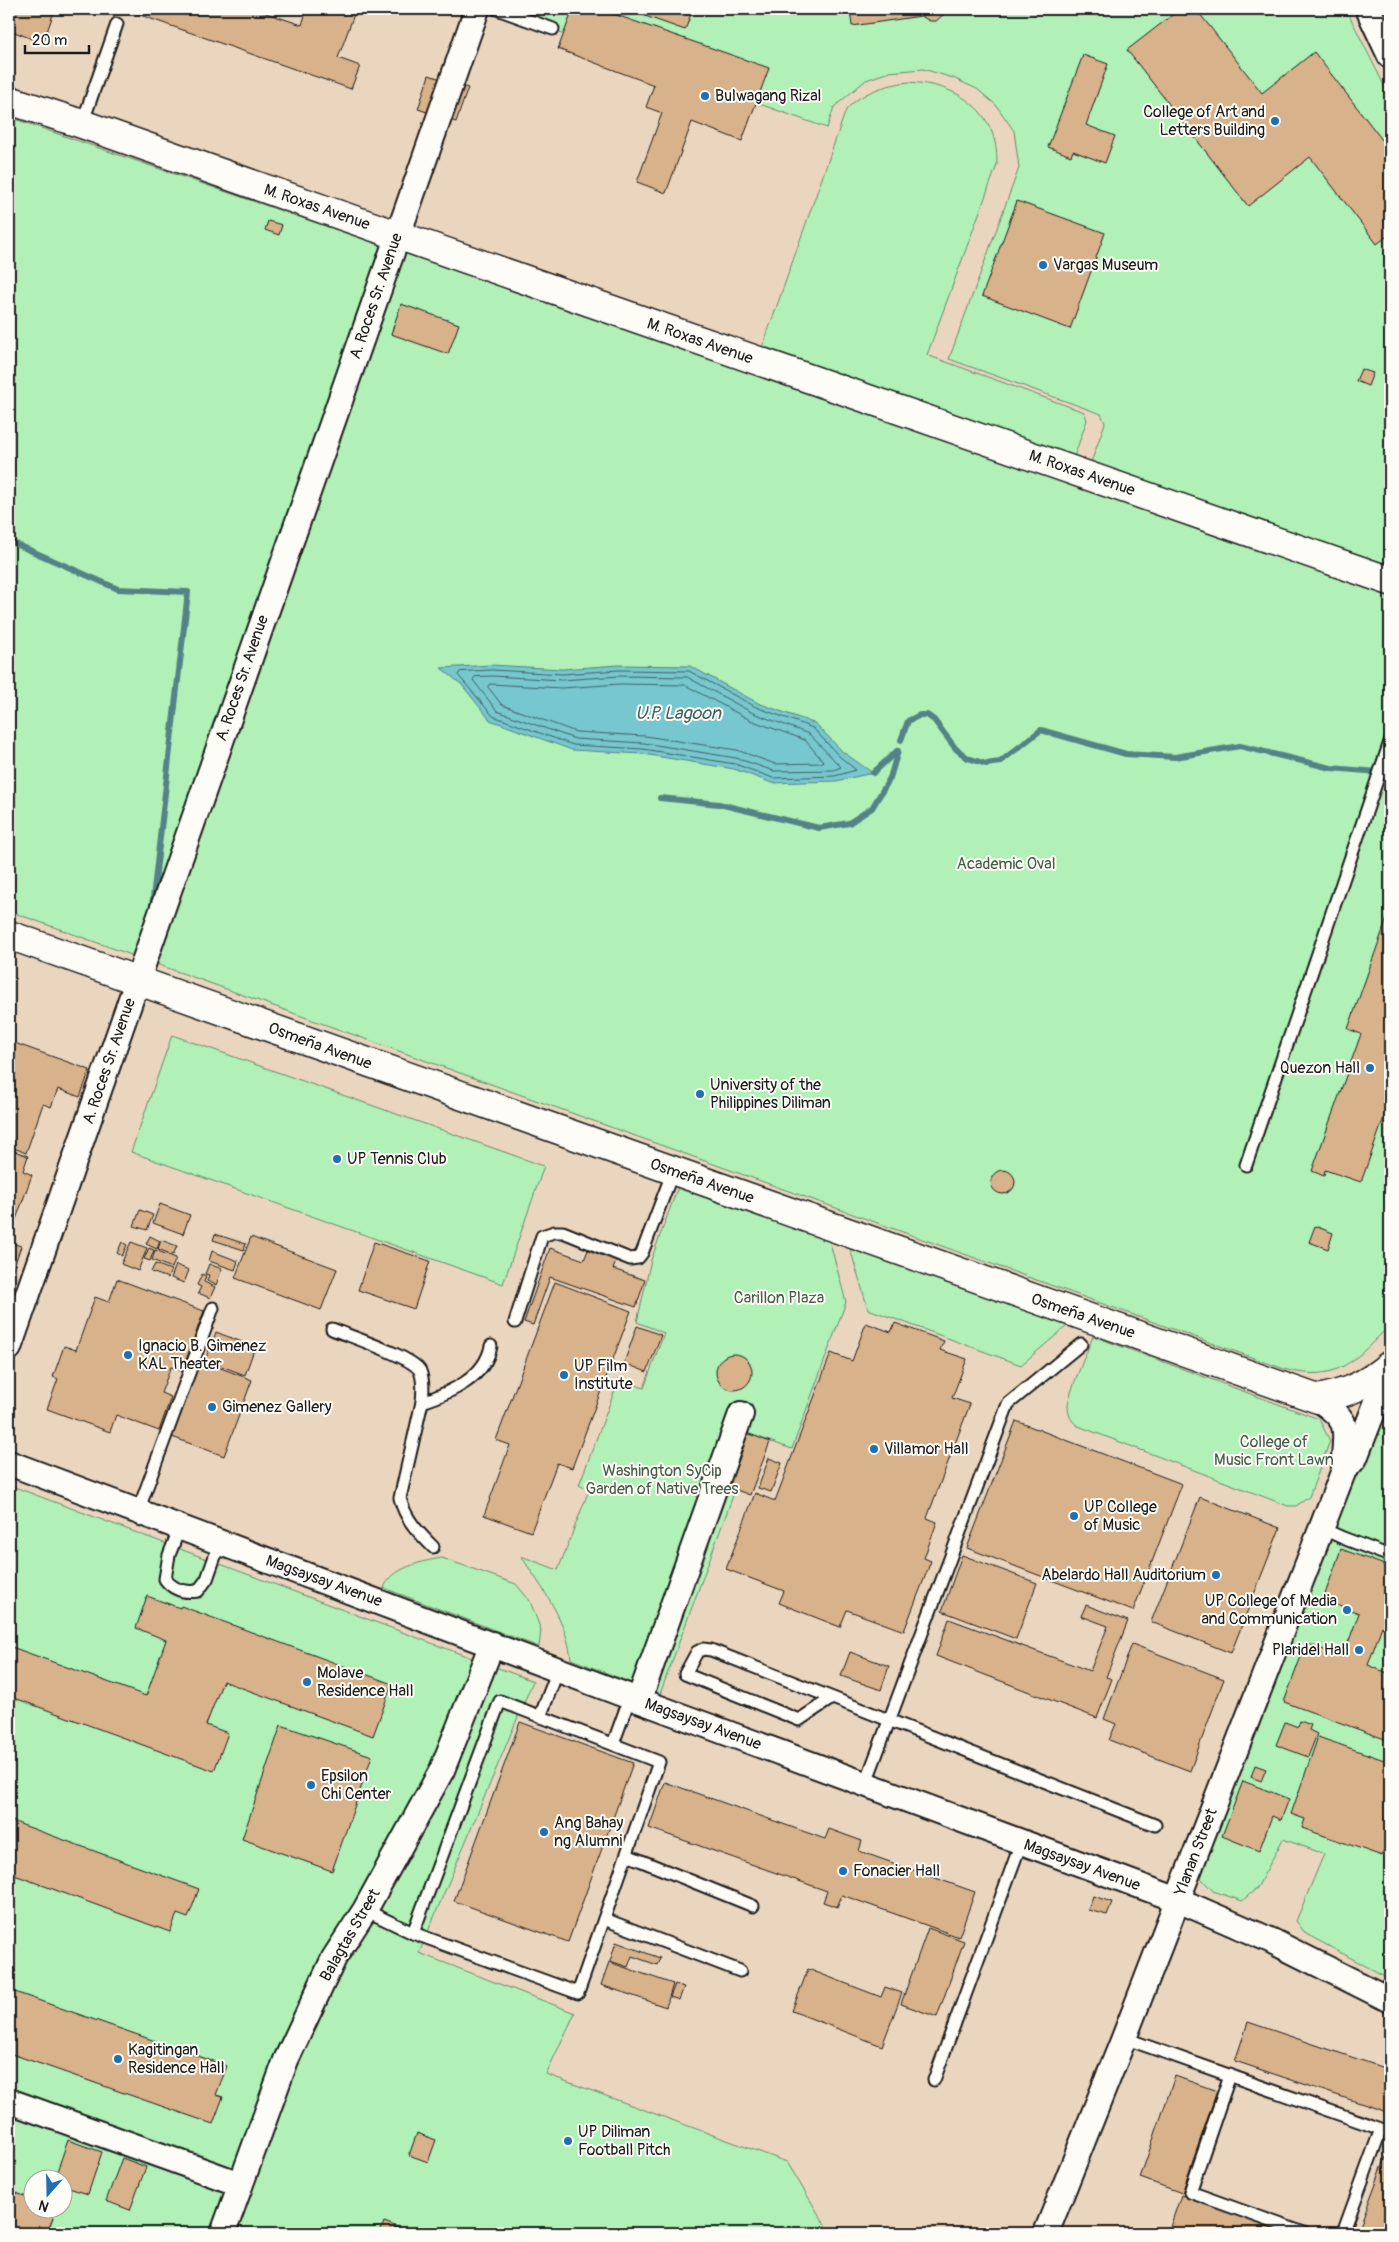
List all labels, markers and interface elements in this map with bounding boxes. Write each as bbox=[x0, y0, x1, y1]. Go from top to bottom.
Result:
scale bar bbox=[25, 22, 89, 54]
text: 20 m bbox=[32, 31, 67, 50]
place label: Bulwagang Rizal bbox=[715, 86, 821, 106]
marker: Bulwagang Rizal bbox=[699, 90, 711, 102]
place label: College of Art and Letters Building bbox=[1143, 102, 1265, 140]
marker: College of Art and Letters Building bbox=[1269, 115, 1281, 127]
street label: M. Roxas Avenue bbox=[261, 179, 373, 235]
street label: A. Roces Sr. Avenue bbox=[345, 230, 407, 362]
place label: Vargas Museum bbox=[1053, 255, 1158, 275]
marker: Vargas Museum bbox=[1037, 259, 1049, 271]
street label: M. Roxas Avenue bbox=[644, 313, 756, 369]
street label: M. Roxas Avenue bbox=[1026, 445, 1138, 501]
street label: A. Roces Sr. Avenue bbox=[211, 612, 273, 744]
water label: U.P. Lagoon bbox=[635, 702, 722, 725]
park label: Academic Oval bbox=[957, 854, 1055, 874]
street label: A. Roces Sr. Avenue bbox=[78, 995, 140, 1127]
street label: Osmeña Avenue bbox=[265, 1018, 375, 1074]
place label: Quezon Hall bbox=[1280, 1058, 1360, 1078]
marker: Quezon Hall bbox=[1364, 1062, 1376, 1074]
place label: University of the Philippines Diliman bbox=[710, 1075, 831, 1113]
marker: University of the Philippines Diliman bbox=[694, 1088, 706, 1100]
place label: UP Tennis Club bbox=[347, 1149, 447, 1169]
marker: UP Tennis Club bbox=[331, 1153, 343, 1165]
street label: Osmeña Avenue bbox=[647, 1154, 757, 1208]
park label: Carillon Plaza bbox=[734, 1288, 824, 1308]
street label: Osmeña Avenue bbox=[1028, 1289, 1138, 1343]
place label: Ignacio B. Gimenez KAL Theater bbox=[138, 1336, 266, 1374]
marker: Ignacio B. Gimenez KAL Theater bbox=[122, 1349, 134, 1361]
place label: UP Film Institute bbox=[574, 1356, 633, 1394]
marker: UP Film Institute bbox=[558, 1369, 570, 1381]
place label: Gimenez Gallery bbox=[222, 1397, 332, 1417]
marker: Gimenez Gallery bbox=[206, 1401, 218, 1413]
park label: College of Music Front Lawn bbox=[1214, 1432, 1334, 1470]
place label: Villamor Hall bbox=[884, 1439, 969, 1459]
marker: Villamor Hall bbox=[868, 1443, 880, 1455]
park label: Washington SyCip Garden of Native Trees bbox=[586, 1461, 738, 1499]
place label: UP College of Music bbox=[1084, 1497, 1157, 1535]
marker: UP College of Music bbox=[1068, 1510, 1080, 1522]
street label: Magsaysay Avenue bbox=[263, 1551, 385, 1611]
place label: Abelardo Hall Auditorium bbox=[1041, 1565, 1206, 1585]
marker: Abelardo Hall Auditorium bbox=[1210, 1569, 1222, 1581]
place label: UP College of Media and Communication bbox=[1201, 1591, 1337, 1629]
marker: UP College of Media and Communication bbox=[1341, 1604, 1353, 1616]
place label: Plaridel Hall bbox=[1272, 1640, 1349, 1660]
marker: Plaridel Hall bbox=[1353, 1644, 1365, 1656]
place label: Molave Residence Hall bbox=[317, 1663, 413, 1701]
marker: Molave Residence Hall bbox=[301, 1676, 313, 1688]
street label: Magsaysay Avenue bbox=[642, 1694, 764, 1754]
place label: Epsilon Chi Center bbox=[321, 1766, 392, 1804]
marker: Epsilon Chi Center bbox=[305, 1779, 317, 1791]
street label: Ylanan Street bbox=[1170, 1805, 1222, 1899]
place label: Ang Bahay ng Alumni bbox=[554, 1813, 623, 1851]
marker: Ang Bahay ng Alumni bbox=[538, 1826, 550, 1838]
street label: Magsaysay Avenue bbox=[1021, 1835, 1143, 1895]
place label: Fonacier Hall bbox=[853, 1861, 940, 1881]
marker: Fonacier Hall bbox=[837, 1865, 849, 1877]
street label: Balagtas Street bbox=[315, 1885, 385, 1985]
place label: Kagitingan Residence Hall bbox=[128, 2040, 224, 2078]
marker: Kagitingan Residence Hall bbox=[112, 2053, 124, 2065]
place label: UP Diliman Football Pitch bbox=[578, 2122, 671, 2160]
marker: UP Diliman Football Pitch bbox=[562, 2135, 574, 2147]
north arrow bbox=[22, 2170, 72, 2220]
text: N bbox=[36, 2196, 51, 2215]

